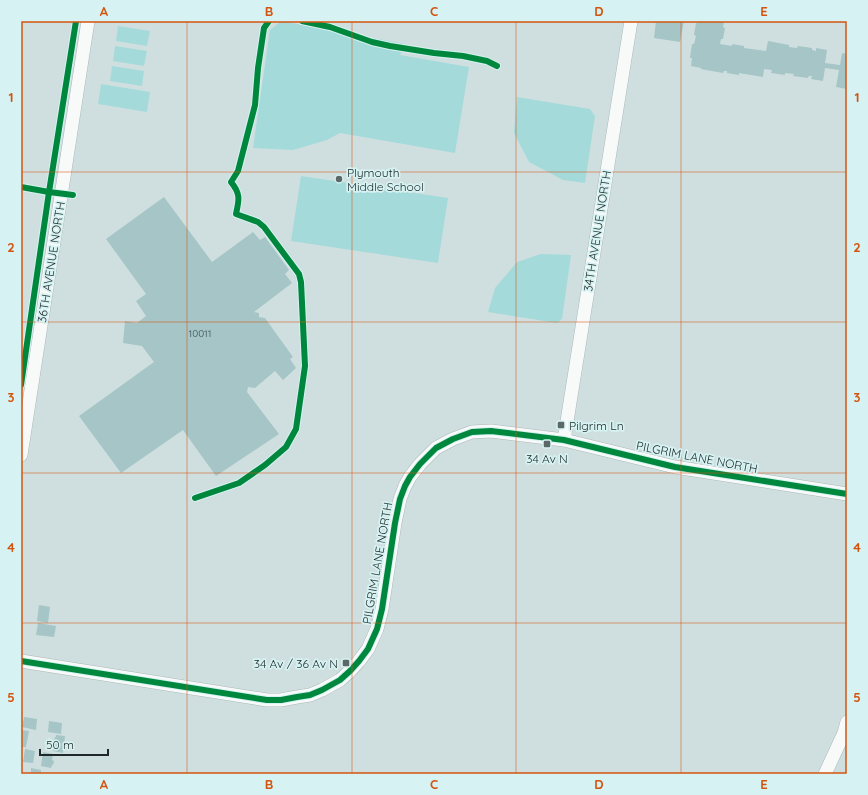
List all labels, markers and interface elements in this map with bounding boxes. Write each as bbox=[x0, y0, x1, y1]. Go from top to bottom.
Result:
text: A bbox=[100, 3, 109, 19]
text: B bbox=[265, 3, 273, 19]
text: C bbox=[430, 3, 438, 19]
text: D bbox=[594, 3, 604, 19]
text: E bbox=[760, 3, 768, 19]
text: 1 bbox=[8, 89, 14, 105]
text: 1 bbox=[854, 89, 860, 105]
place label: Plymouth Middle School bbox=[347, 165, 424, 194]
street label: 34TH AVENUE NORTH bbox=[580, 169, 614, 293]
marker: Plymouth Middle School bbox=[334, 174, 344, 184]
street label: 36TH AVENUE NORTH bbox=[34, 200, 68, 324]
text: 2 bbox=[7, 239, 15, 255]
text: 2 bbox=[853, 239, 861, 255]
house number: 10011 bbox=[189, 327, 212, 340]
text: 3 bbox=[8, 389, 15, 405]
text: 3 bbox=[854, 389, 861, 405]
place label: Pilgrim Ln bbox=[569, 418, 624, 433]
marker: Pilgrim Ln bbox=[556, 420, 566, 430]
street label: PILGRIM LANE NORTH bbox=[635, 438, 759, 476]
marker: 34 Av N bbox=[542, 439, 552, 449]
place label: 34 Av N bbox=[526, 451, 568, 466]
street label: PILGRIM LANE NORTH bbox=[359, 501, 395, 625]
text: 4 bbox=[7, 539, 15, 555]
text: 4 bbox=[853, 539, 861, 555]
place label: 34 Av / 36 Av N bbox=[254, 656, 338, 671]
marker: 34 Av / 36 Av N bbox=[341, 658, 351, 668]
text: 5 bbox=[7, 689, 15, 705]
text: 5 bbox=[853, 689, 861, 705]
scale bar bbox=[40, 731, 108, 757]
text: 50 m bbox=[46, 737, 74, 752]
text: A bbox=[100, 776, 109, 792]
text: B bbox=[265, 776, 273, 792]
text: C bbox=[430, 776, 438, 792]
text: D bbox=[594, 776, 604, 792]
text: E bbox=[760, 776, 768, 792]

